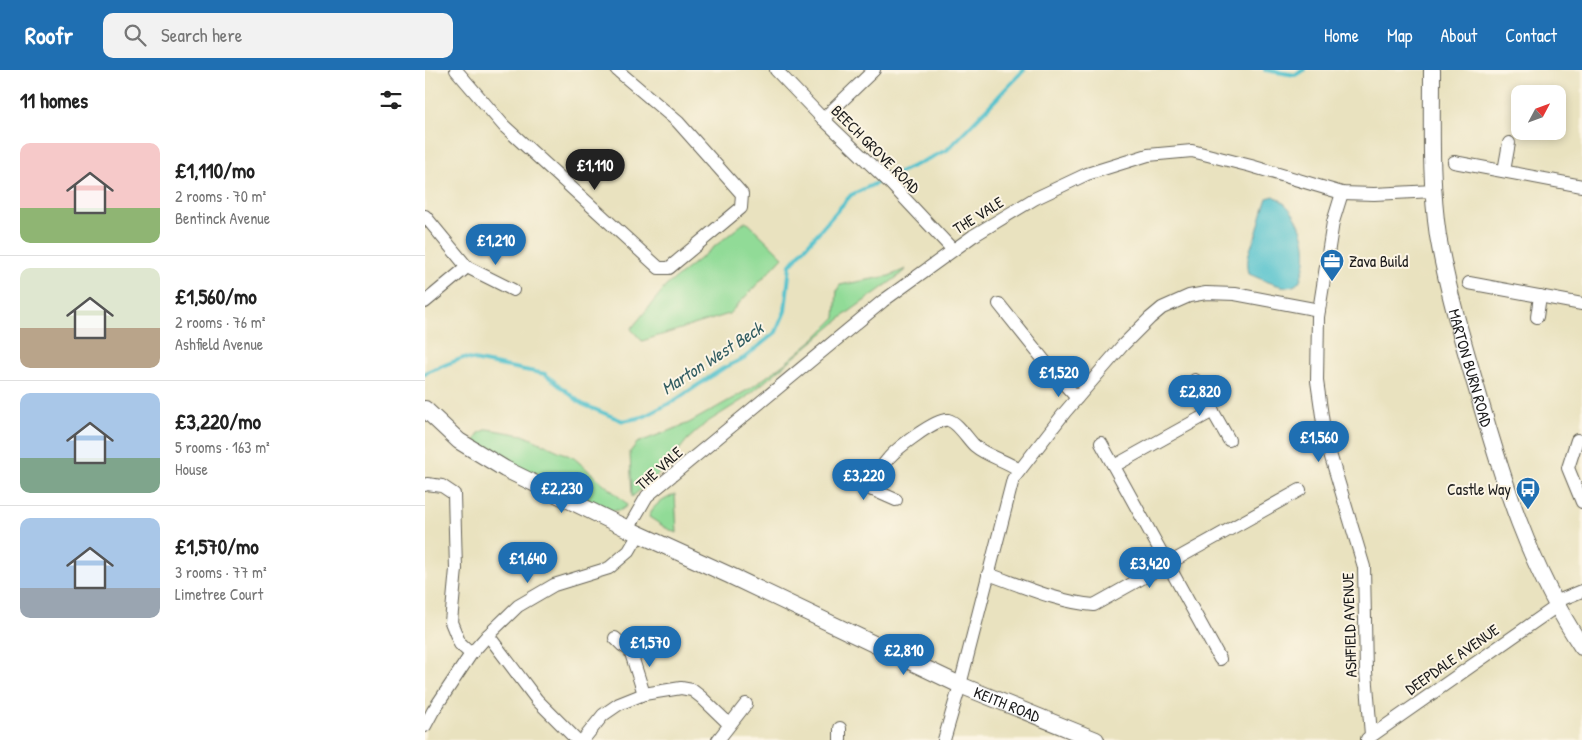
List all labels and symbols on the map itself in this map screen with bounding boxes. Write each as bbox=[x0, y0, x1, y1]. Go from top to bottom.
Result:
north arrow bbox=[1511, 85, 1566, 140]
street label: BEECH GROVE ROAD bbox=[827, 100, 926, 199]
pin: £1,110 bbox=[554, 148, 636, 191]
street label: THE VALE bbox=[949, 191, 1007, 239]
pin: £1,210 bbox=[455, 224, 537, 266]
office icon: Zava Build bbox=[1319, 248, 1345, 282]
place label: Zava Build bbox=[1349, 250, 1408, 272]
street label: MARTON BURN ROAD bbox=[1444, 307, 1498, 430]
water label: Marton West Beck bbox=[656, 315, 769, 400]
pin: £1,520 bbox=[1018, 356, 1100, 398]
pin: £2,820 bbox=[1159, 374, 1241, 417]
pin: £1,560 bbox=[1278, 420, 1360, 463]
street label: THE VALE bbox=[631, 441, 687, 495]
pin: £3,220 bbox=[823, 458, 905, 501]
pin: £2,230 bbox=[521, 472, 603, 514]
bus stop icon: Castle Way bbox=[1515, 476, 1541, 510]
place label: Castle Way bbox=[1447, 478, 1511, 500]
pin: £1,640 bbox=[487, 542, 569, 584]
pin: £3,420 bbox=[1109, 546, 1191, 589]
street label: ASHFIELD AVENUE bbox=[1336, 572, 1362, 678]
street label: DEEPDALE AVENUE bbox=[1401, 618, 1503, 700]
pin: £1,570 bbox=[609, 626, 691, 668]
pin: £2,810 bbox=[863, 634, 945, 676]
street label: KEITH ROAD bbox=[971, 681, 1044, 727]

